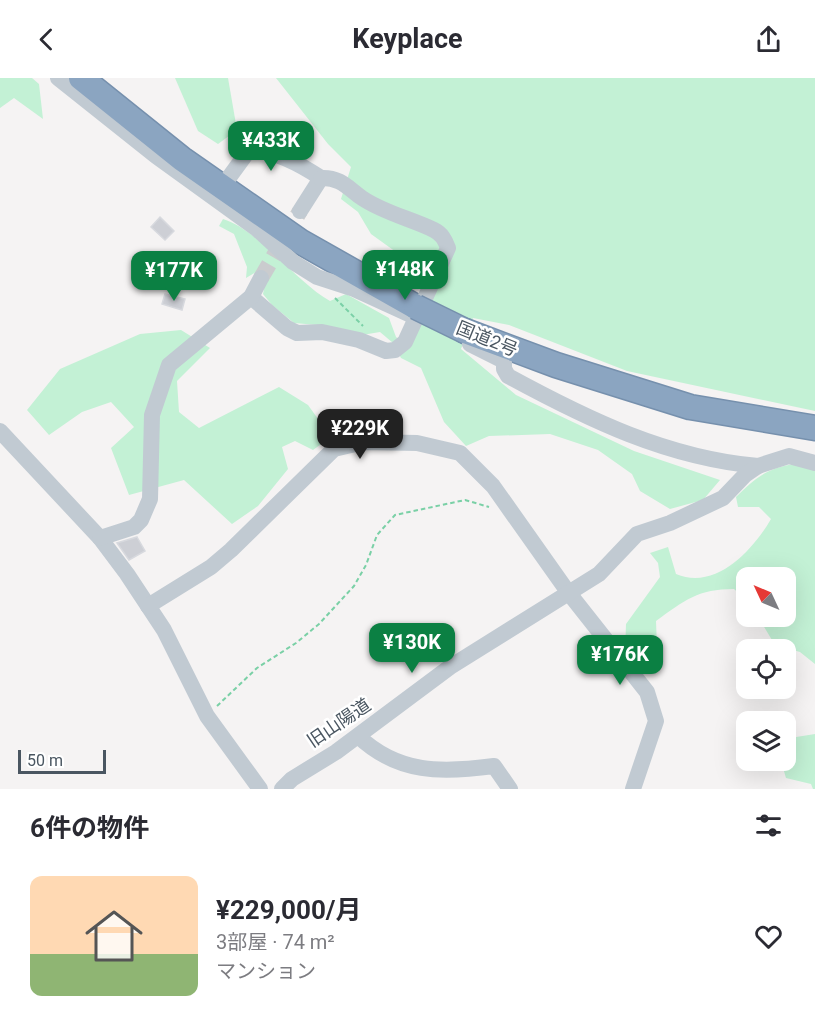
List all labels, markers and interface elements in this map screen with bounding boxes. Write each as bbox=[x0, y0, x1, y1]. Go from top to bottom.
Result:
icon: back bbox=[30, 23, 63, 56]
text: Keyplace bbox=[352, 23, 463, 55]
icon: share bbox=[752, 23, 785, 56]
pin: ¥433K bbox=[229, 121, 313, 172]
text: ¥433K bbox=[242, 128, 300, 152]
pin: ¥148K bbox=[363, 250, 447, 301]
pin: ¥177K bbox=[132, 251, 216, 302]
text: ¥148K bbox=[376, 257, 434, 281]
text: ¥177K bbox=[145, 258, 203, 282]
street label: 国道2号 bbox=[454, 317, 521, 360]
pin: ¥229K bbox=[318, 409, 402, 460]
text: ¥229K bbox=[331, 416, 389, 440]
north arrow bbox=[736, 567, 796, 627]
map controls bbox=[736, 567, 796, 771]
pin: ¥130K bbox=[370, 623, 454, 674]
text: ¥130K bbox=[383, 630, 441, 654]
pin: ¥176K bbox=[578, 635, 662, 686]
button: locate bbox=[736, 639, 796, 699]
text: ¥176K bbox=[591, 642, 649, 666]
street label: 旧山陽道 bbox=[303, 694, 374, 751]
button: layers bbox=[736, 711, 796, 771]
scale bar bbox=[18, 747, 106, 774]
text: 50 m bbox=[27, 751, 63, 770]
icon: filters bbox=[752, 809, 785, 842]
text: 6件の物件 bbox=[30, 813, 149, 843]
text: ¥229,000/月 bbox=[216, 895, 362, 925]
icon: home bbox=[78, 900, 150, 972]
icon: heart bbox=[752, 920, 785, 953]
text: 3部屋 · 74 m² bbox=[216, 930, 335, 954]
text: マンション bbox=[216, 959, 316, 983]

